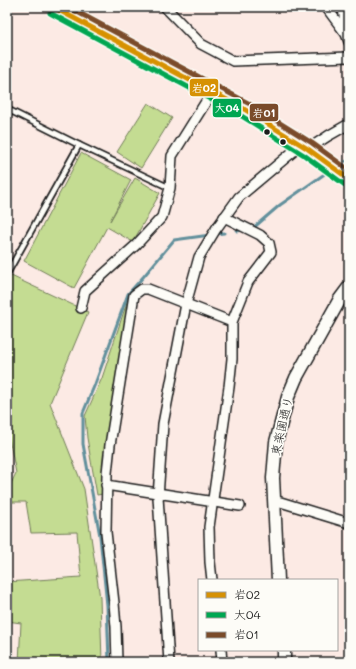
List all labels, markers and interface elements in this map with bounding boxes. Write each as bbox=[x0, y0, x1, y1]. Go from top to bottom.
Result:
line badge: 岩02 bbox=[189, 78, 219, 97]
text: 岩02 bbox=[192, 80, 216, 95]
line badge: 大04 bbox=[212, 98, 242, 118]
text: 大04 bbox=[214, 100, 240, 115]
line badge: 岩01 bbox=[249, 103, 279, 122]
text: 岩01 bbox=[253, 105, 275, 120]
unlabelled marker bbox=[262, 127, 272, 137]
unlabelled marker bbox=[278, 137, 288, 147]
street label: 東楽園通り bbox=[266, 395, 296, 457]
legend bbox=[198, 579, 338, 651]
text: 岩02 bbox=[234, 586, 260, 602]
text: 大04 bbox=[234, 606, 260, 622]
text: 岩01 bbox=[234, 626, 259, 642]

